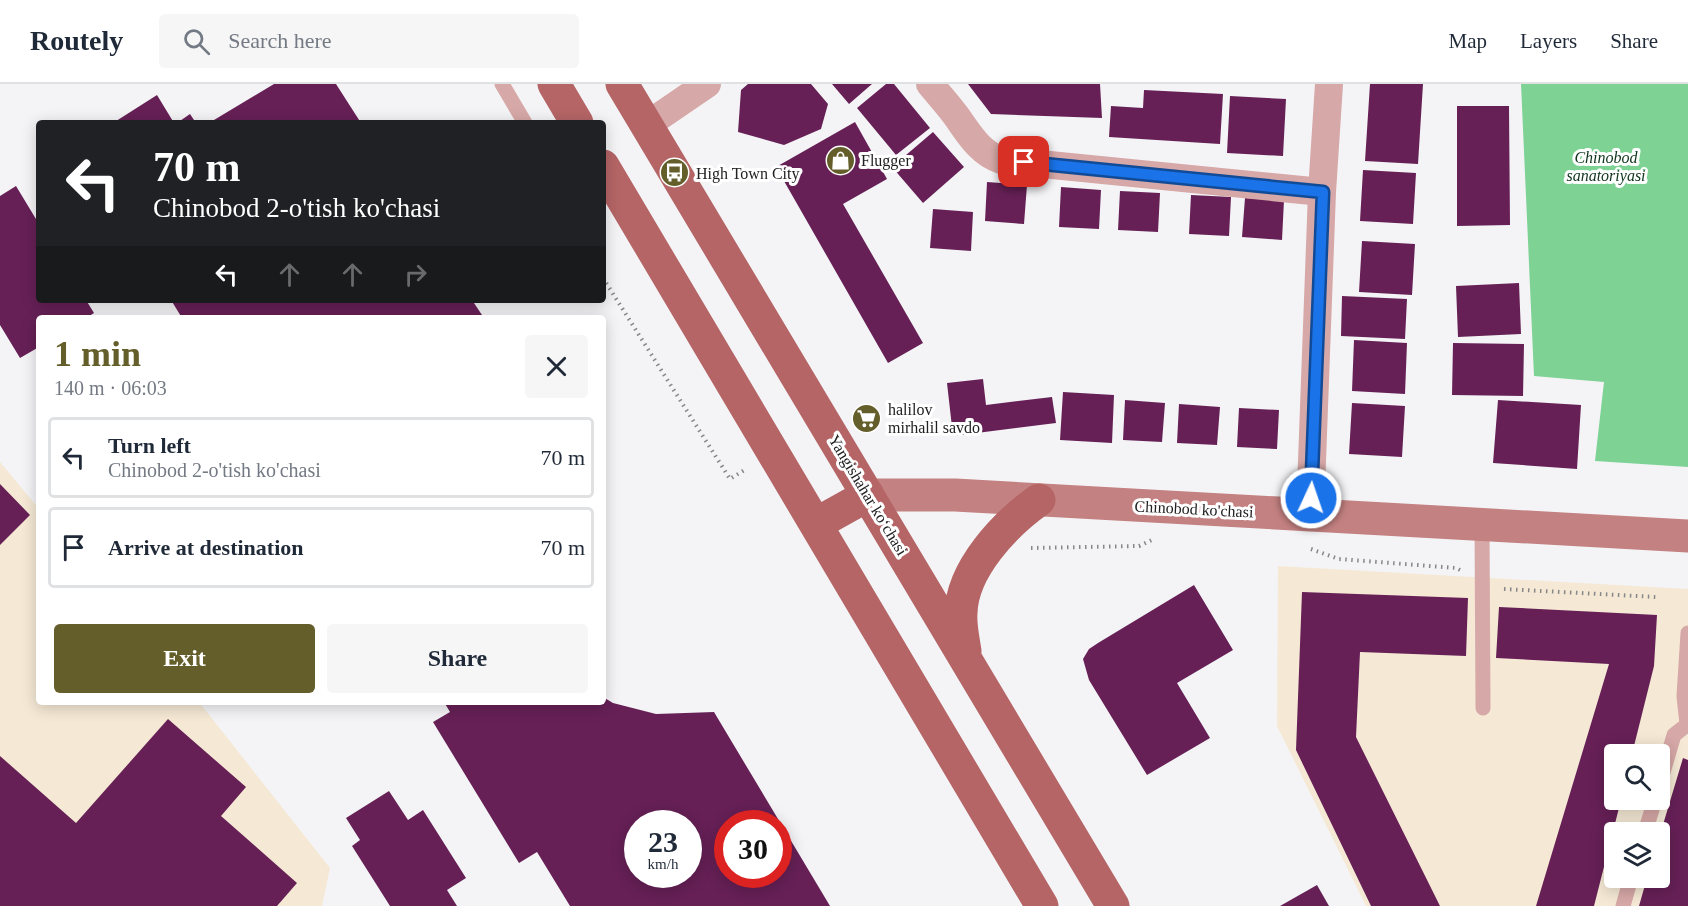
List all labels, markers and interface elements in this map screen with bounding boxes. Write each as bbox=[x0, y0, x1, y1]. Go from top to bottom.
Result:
search box bbox=[159, 14, 579, 68]
text: Routely bbox=[30, 25, 123, 56]
icon: search bbox=[180, 25, 213, 58]
text: Search here bbox=[228, 28, 332, 53]
text: Map bbox=[1449, 29, 1487, 53]
text: Layers bbox=[1520, 29, 1577, 53]
text: Share bbox=[1610, 29, 1658, 53]
pin bbox=[998, 136, 1049, 187]
icon: left bbox=[54, 144, 132, 222]
text: 70 m bbox=[153, 144, 241, 190]
shop icon: Flugger bbox=[824, 144, 856, 176]
icon: arrive bbox=[1007, 145, 1040, 178]
park label: Chinobod sanatoriyasi bbox=[1566, 149, 1646, 185]
place label: Flugger bbox=[861, 152, 911, 170]
bus stop icon: High Town City bbox=[659, 157, 691, 189]
place label: High Town City bbox=[696, 165, 799, 183]
text: Chinobod 2-o'tish ko'chasi bbox=[153, 193, 440, 223]
icon: left bbox=[210, 258, 243, 291]
icon: ahead bbox=[273, 258, 306, 291]
icon: ahead bbox=[336, 258, 369, 291]
icon: right bbox=[399, 258, 432, 291]
text: 1 min bbox=[54, 334, 141, 374]
button: close bbox=[525, 335, 588, 398]
text: 140 m · 06:03 bbox=[54, 377, 167, 399]
place label: halilov mirhalil savdo bbox=[888, 401, 980, 436]
supermarket icon: halilov mirhalil savdo bbox=[851, 402, 883, 434]
street label: Yangishahar ko‘chasi bbox=[824, 432, 911, 559]
text: Turn left bbox=[108, 433, 191, 458]
icon: left bbox=[57, 441, 90, 474]
text: 70 m bbox=[540, 445, 585, 470]
text: Chinobod 2-o'tish ko'chasi bbox=[108, 459, 321, 481]
position arrow bbox=[1279, 466, 1343, 530]
street label: Chinobod ko'chasi bbox=[1134, 497, 1254, 521]
icon: arrive bbox=[57, 531, 90, 564]
text: Arrive at destination bbox=[108, 535, 304, 560]
text: 70 m bbox=[540, 535, 585, 560]
button: Exit bbox=[54, 624, 315, 693]
button: Share bbox=[327, 624, 588, 693]
map controls bbox=[1604, 744, 1670, 888]
button: search bbox=[1604, 744, 1670, 810]
speed limit sign: 30 bbox=[714, 810, 792, 888]
button: layers bbox=[1604, 822, 1670, 888]
text: 23 bbox=[648, 825, 678, 858]
text: km/h bbox=[648, 856, 678, 872]

